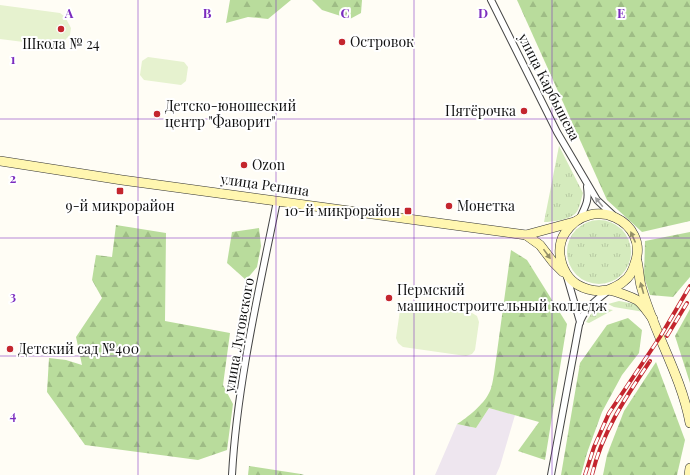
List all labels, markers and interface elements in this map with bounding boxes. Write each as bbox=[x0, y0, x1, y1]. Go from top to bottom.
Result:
text: A bbox=[64, 4, 74, 21]
text: B bbox=[203, 4, 212, 21]
text: C bbox=[340, 4, 350, 21]
text: D bbox=[478, 4, 488, 21]
text: E bbox=[617, 4, 625, 21]
marker: Школа № 24 bbox=[56, 24, 66, 34]
street label: улица Карбышева bbox=[514, 29, 585, 144]
place label: Островок bbox=[350, 32, 414, 51]
place label: Школа № 24 bbox=[22, 34, 100, 53]
marker: Островок bbox=[337, 37, 347, 47]
text: 1 bbox=[11, 50, 16, 67]
place label: Детско-юношеский центр "Фаворит" bbox=[165, 96, 296, 131]
place label: Пятёрочка bbox=[445, 101, 516, 120]
marker: Пятёрочка bbox=[519, 106, 529, 116]
marker: Детско-юношеский центр "Фаворит" bbox=[152, 109, 162, 119]
place label: Ozon bbox=[252, 155, 286, 174]
marker: Ozon bbox=[239, 160, 249, 170]
text: 2 bbox=[10, 169, 17, 186]
street label: улица Репина bbox=[219, 169, 311, 200]
marker: 9-й микрорайон bbox=[115, 186, 125, 196]
place label: 9-й микрорайон bbox=[66, 196, 175, 215]
place label: Монетка bbox=[457, 196, 515, 215]
one-way arrow bbox=[595, 197, 604, 208]
place label: 10-й микрорайон bbox=[285, 201, 400, 220]
marker: Монетка bbox=[444, 201, 454, 211]
marker: 10-й микрорайон bbox=[403, 206, 413, 216]
one-way arrow bbox=[630, 231, 636, 243]
one-way arrow bbox=[543, 249, 551, 259]
street label: улица Луговского bbox=[219, 276, 258, 395]
place label: Пермский машиностроительный колледж bbox=[397, 280, 607, 315]
one-way arrow bbox=[639, 282, 645, 295]
text: 3 bbox=[10, 287, 16, 304]
marker: Пермский машиностроительный колледж bbox=[384, 293, 394, 303]
place label: Детский сад №400 bbox=[18, 339, 139, 358]
marker: Детский сад №400 bbox=[5, 344, 15, 354]
text: 4 bbox=[10, 406, 17, 423]

